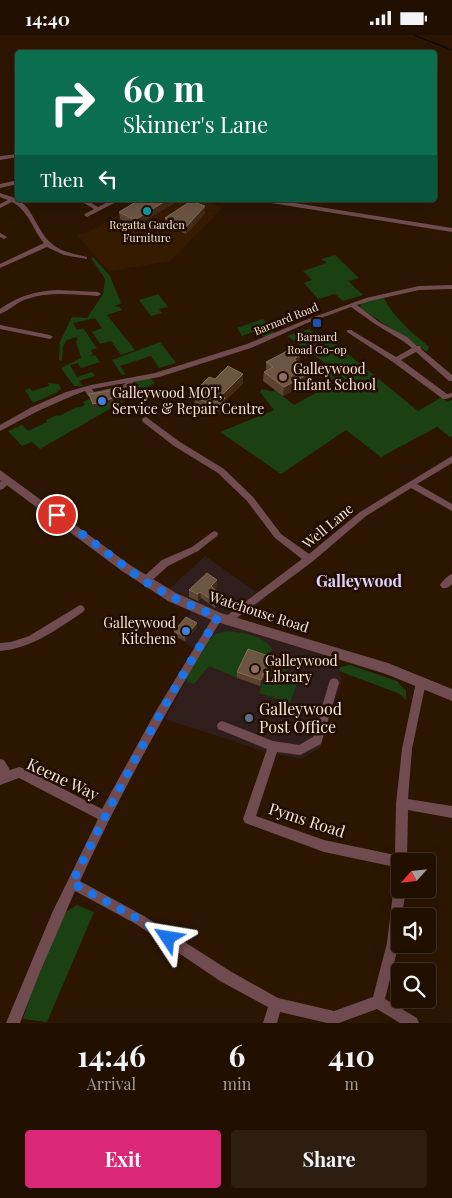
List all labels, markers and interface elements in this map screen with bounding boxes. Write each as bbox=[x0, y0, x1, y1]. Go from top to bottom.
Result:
text: 14:40 bbox=[25, 5, 70, 31]
text: 60 m bbox=[123, 64, 205, 111]
icon: right bbox=[40, 70, 105, 135]
text: Skinner's Lane bbox=[123, 109, 268, 139]
icon: left bbox=[94, 165, 122, 193]
text: Then bbox=[40, 166, 84, 192]
marker: Regatta Garden Furniture bbox=[141, 205, 153, 217]
place label: Regatta Garden Furniture bbox=[109, 217, 185, 245]
street label: Barnard Road bbox=[251, 299, 321, 338]
marker: Barnard Road Co-op bbox=[311, 317, 323, 329]
place label: Barnard Road Co-op bbox=[287, 329, 347, 357]
place label: Galleywood Infant School bbox=[293, 359, 376, 394]
marker: Galleywood Infant School bbox=[277, 371, 289, 383]
place label: Galleywood MOT, Service & Repair Centre bbox=[112, 383, 264, 418]
marker: Galleywood MOT, Service & Repair Centre bbox=[96, 395, 108, 407]
pin bbox=[36, 494, 78, 536]
street label: Well Lane bbox=[297, 499, 357, 553]
icon: arrive bbox=[43, 501, 71, 529]
district label: Galleywood bbox=[316, 570, 402, 591]
street label: Watchouse Road bbox=[206, 586, 311, 637]
place label: Galleywood Kitchens bbox=[103, 613, 176, 648]
marker: Galleywood Kitchens bbox=[180, 625, 192, 637]
place label: Galleywood Library bbox=[265, 651, 338, 686]
marker: Galleywood Library bbox=[249, 663, 261, 675]
place label: Galleywood Post Office bbox=[259, 698, 342, 737]
marker: Galleywood Post Office bbox=[243, 712, 255, 724]
street label: Keene Way bbox=[24, 753, 103, 804]
street label: Pyms Road bbox=[266, 797, 348, 842]
north arrow bbox=[391, 853, 436, 897]
map controls bbox=[391, 853, 436, 1008]
button: sound bbox=[391, 908, 436, 953]
position arrow bbox=[141, 911, 193, 963]
button: search bbox=[391, 963, 436, 1008]
text: 14:46 bbox=[77, 1035, 146, 1075]
text: 6 bbox=[229, 1035, 245, 1075]
text: 410 bbox=[328, 1035, 375, 1075]
text: Arrival bbox=[87, 1073, 136, 1094]
text: min bbox=[223, 1073, 251, 1094]
text: m bbox=[344, 1073, 359, 1094]
button: Exit bbox=[25, 1130, 221, 1188]
button: Share bbox=[231, 1130, 427, 1188]

